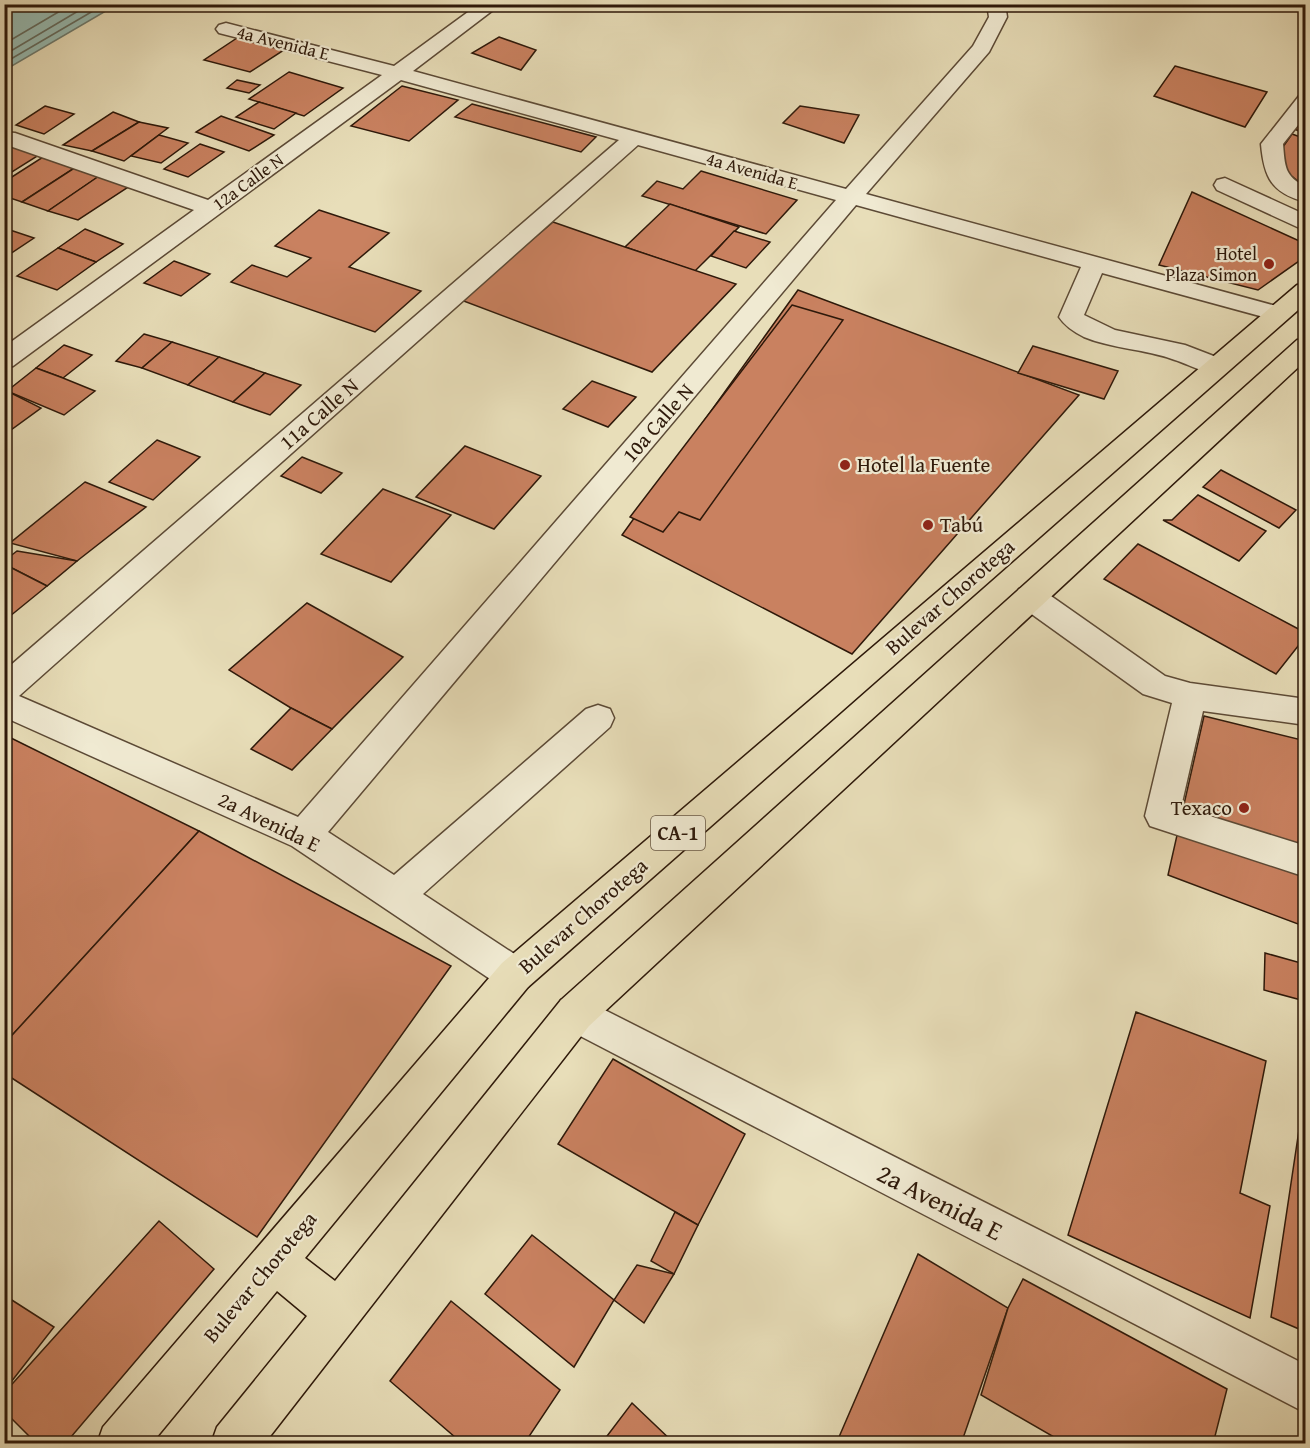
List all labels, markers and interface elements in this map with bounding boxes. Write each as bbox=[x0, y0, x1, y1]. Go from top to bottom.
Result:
street label: 4a Avenida E bbox=[234, 18, 332, 67]
street label: 4a Avenida E bbox=[703, 145, 801, 197]
street label: 12a Calle N bbox=[206, 146, 289, 217]
place label: Hotel Plaza Simon bbox=[1166, 240, 1257, 288]
marker: Hotel Plaza Simon bbox=[1262, 257, 1276, 271]
street label: 11a Calle N bbox=[272, 370, 365, 457]
street label: 10a Calle N bbox=[614, 376, 701, 469]
place label: Hotel la Fuente bbox=[857, 449, 991, 480]
marker: Hotel la Fuente bbox=[838, 458, 852, 472]
place label: Tabú bbox=[940, 509, 984, 540]
marker: Tabú bbox=[921, 518, 935, 532]
street label: Bulevar Chorotega bbox=[878, 531, 1021, 662]
street label: 2a Avenida E bbox=[213, 783, 326, 860]
place label: Texaco bbox=[1171, 792, 1232, 823]
marker: Texaco bbox=[1237, 801, 1251, 815]
road number: CA-1 bbox=[651, 816, 705, 850]
street label: Bulevar Chorotega bbox=[511, 850, 654, 981]
street label: 2a Avenida E bbox=[871, 1153, 1010, 1250]
street label: Bulevar Chorotega bbox=[195, 1204, 324, 1349]

